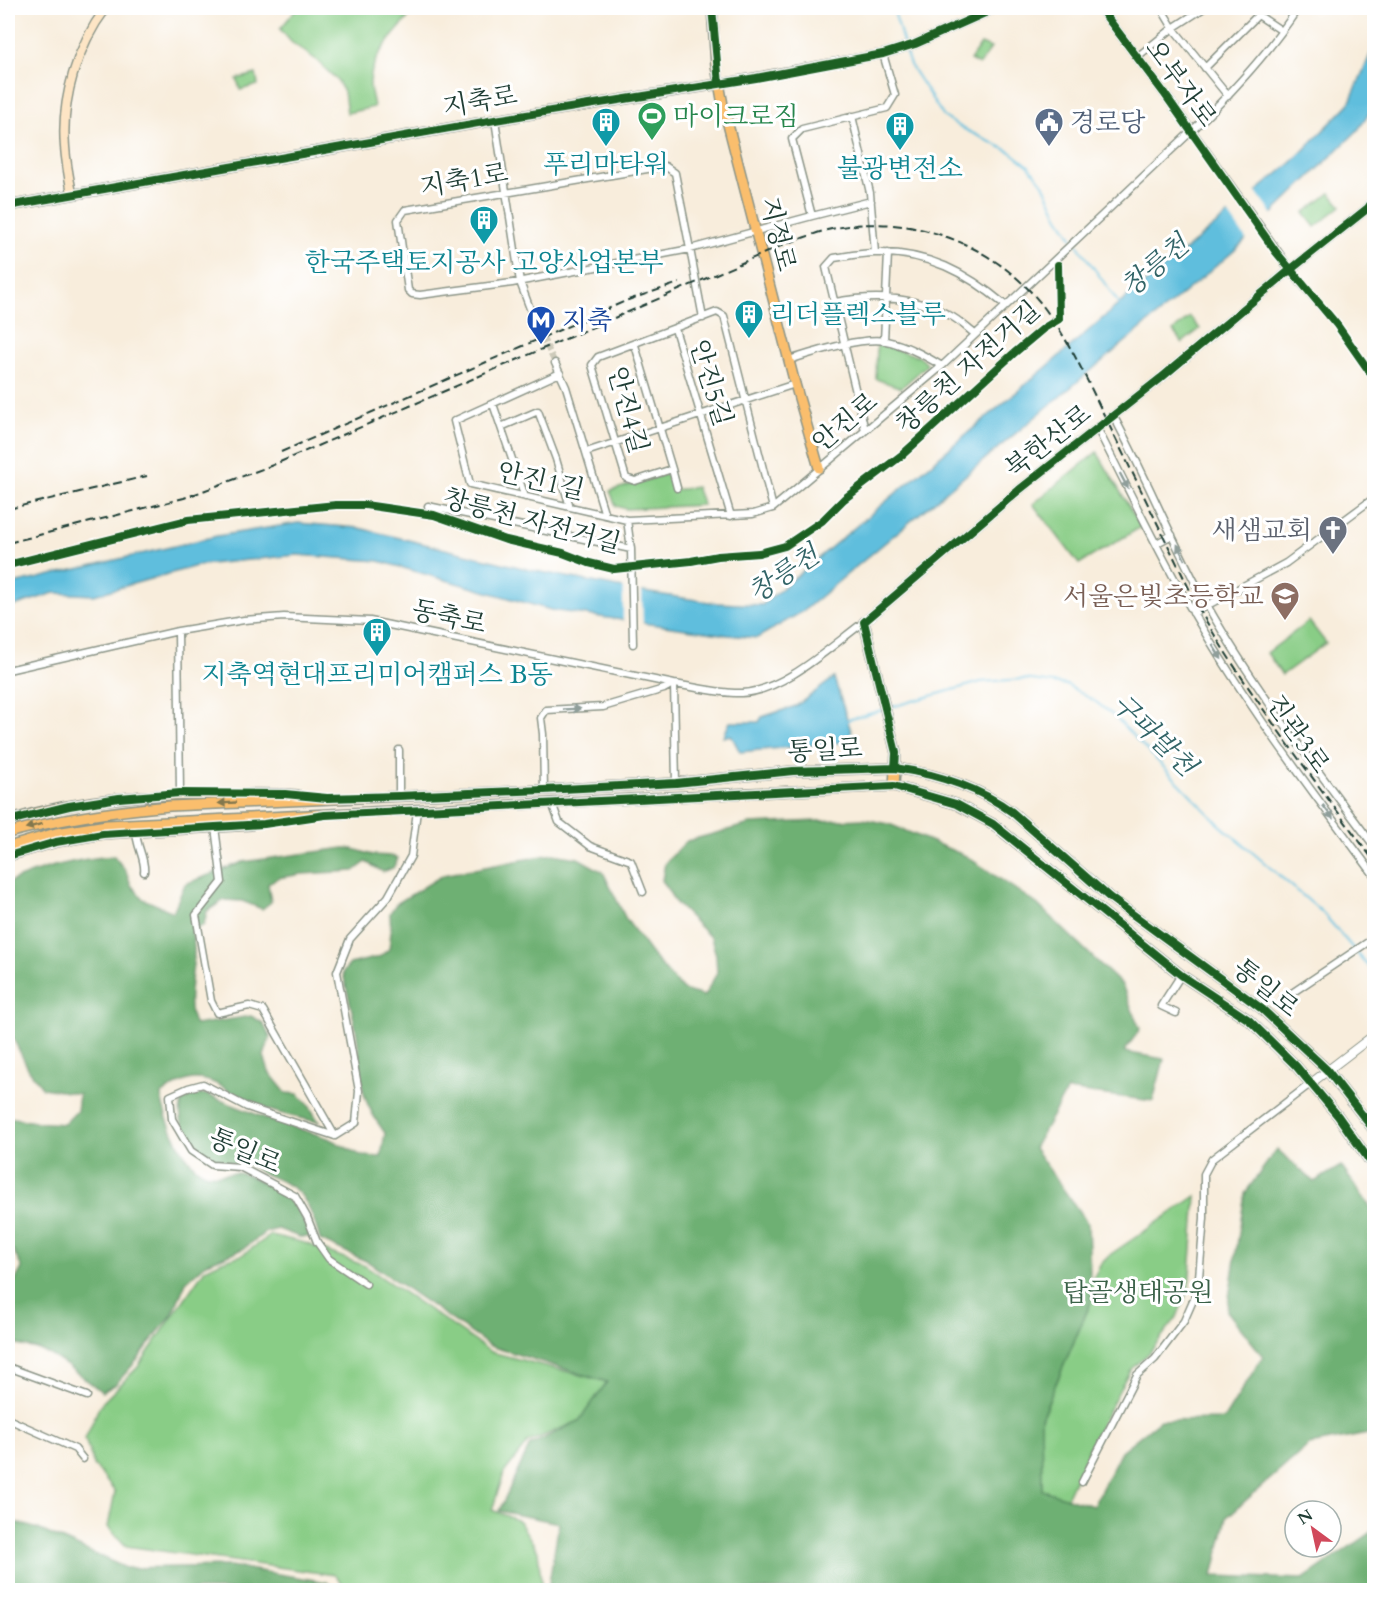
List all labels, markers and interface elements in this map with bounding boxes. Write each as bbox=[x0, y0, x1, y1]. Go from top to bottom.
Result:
street label: 오부자로 bbox=[1137, 32, 1225, 134]
street label: 지축로 bbox=[440, 77, 520, 125]
place label: 마이크로짐 bbox=[673, 99, 799, 134]
sports icon: 마이크로짐 bbox=[636, 100, 668, 142]
place label: 경로당 bbox=[1070, 105, 1145, 140]
building icon: 푸리마타워 bbox=[590, 106, 622, 148]
public building icon: 경로당 bbox=[1033, 106, 1065, 148]
building icon: 불광변전소 bbox=[884, 110, 916, 152]
place label: 푸리마타워 bbox=[543, 147, 669, 182]
place label: 불광변전소 bbox=[837, 151, 963, 186]
street label: 지축1로 bbox=[417, 155, 511, 205]
street label: 지정로 bbox=[752, 193, 804, 275]
building icon: 한국주택토지공사 고양사업본부 bbox=[468, 204, 500, 246]
water label: 창릉천 bbox=[1113, 225, 1198, 305]
place label: 한국주택토지공사 고양사업본부 bbox=[305, 245, 663, 280]
street label: 창릉천 자전거길 bbox=[888, 293, 1048, 441]
place label: 리더플렉스블루 bbox=[770, 297, 946, 332]
building icon: 리더플렉스블루 bbox=[733, 298, 765, 340]
place label: 지축 bbox=[562, 303, 612, 338]
metro station icon: 지축 bbox=[525, 304, 557, 346]
street label: 안진5길 bbox=[681, 335, 741, 431]
street label: 안진4길 bbox=[600, 363, 656, 457]
street label: 안진로 bbox=[805, 384, 885, 460]
street label: 북한산로 bbox=[998, 396, 1098, 486]
street label: 안진1길 bbox=[494, 454, 588, 508]
one-way arrow bbox=[1119, 472, 1129, 489]
street label: 창릉천 자전거길 bbox=[439, 480, 625, 562]
place label: 새샘교회 bbox=[1212, 513, 1312, 548]
church icon: 새샘교회 bbox=[1317, 514, 1349, 556]
water label: 창릉천 bbox=[741, 536, 828, 611]
one-way arrow bbox=[1176, 544, 1185, 561]
place label: 서울은빛초등학교 bbox=[1063, 579, 1264, 614]
school or university icon: 서울은빛초등학교 bbox=[1269, 580, 1301, 622]
street label: 동축로 bbox=[409, 592, 489, 642]
building icon: 지축역현대프리미어캠퍼스 B동 bbox=[361, 616, 393, 658]
one-way arrow bbox=[1211, 644, 1222, 660]
place label: 지축역현대프리미어캠퍼스 B동 bbox=[201, 657, 553, 692]
water label: 구파발천 bbox=[1104, 685, 1206, 786]
street label: 진관3로 bbox=[1258, 688, 1338, 780]
one-way arrow bbox=[562, 704, 581, 713]
street label: 통일로 bbox=[786, 731, 864, 769]
one-way arrow bbox=[217, 799, 236, 808]
one-way arrow bbox=[1322, 804, 1334, 820]
one-way arrow bbox=[24, 822, 43, 832]
street label: 통일로 bbox=[1226, 951, 1306, 1025]
street label: 통일로 bbox=[203, 1120, 287, 1182]
park label: 탑골생태공원 bbox=[1063, 1275, 1213, 1310]
north arrow bbox=[1283, 1499, 1343, 1559]
text: N bbox=[1294, 1504, 1317, 1530]

